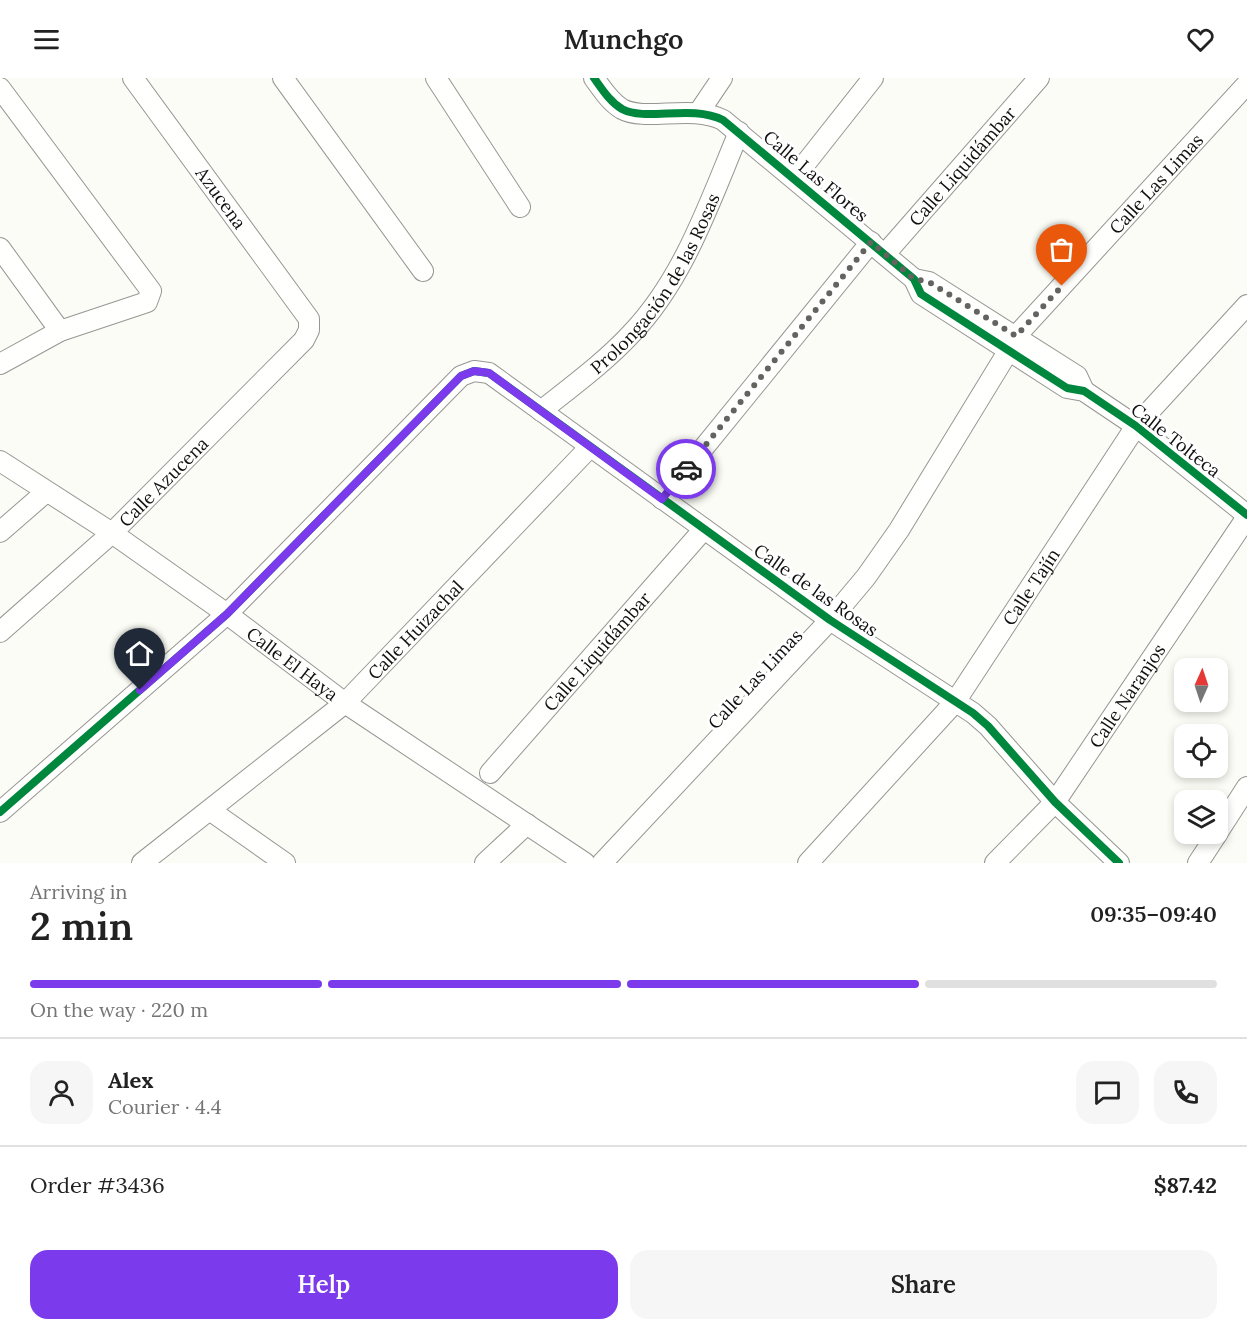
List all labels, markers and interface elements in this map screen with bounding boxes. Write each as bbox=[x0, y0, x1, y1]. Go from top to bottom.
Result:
text: Munchgo bbox=[564, 22, 683, 56]
icon: menu bbox=[30, 23, 63, 56]
icon: heart bbox=[1184, 23, 1217, 56]
street label: Calle Liquidámbar bbox=[903, 101, 1021, 231]
street label: Calle Las Flores bbox=[759, 125, 873, 227]
street label: Calle Las Limas bbox=[1104, 128, 1208, 239]
street label: Azucena bbox=[190, 162, 251, 234]
street label: Prolongación de las Rosas bbox=[585, 190, 724, 379]
pin bbox=[1036, 224, 1087, 286]
icon: bag bbox=[1045, 233, 1078, 266]
street label: Calle Tolteca bbox=[1126, 398, 1226, 482]
street label: Calle Azucena bbox=[114, 432, 213, 531]
courier bbox=[656, 439, 716, 499]
icon: car bbox=[670, 453, 703, 486]
street label: Calle de las Rosas bbox=[749, 539, 883, 641]
street label: Calle Tajín bbox=[997, 544, 1064, 629]
street label: Calle Huizachal bbox=[362, 575, 468, 684]
street label: Calle Liquidámbar bbox=[538, 586, 656, 716]
street label: Calle El Haya bbox=[242, 622, 343, 705]
street label: Calle Las Limas bbox=[703, 624, 807, 734]
pin bbox=[114, 628, 165, 690]
icon: home bbox=[123, 637, 156, 670]
street label: Calle Naranjos bbox=[1084, 639, 1170, 752]
north arrow bbox=[1174, 658, 1228, 712]
map controls bbox=[1174, 658, 1228, 844]
button: locate bbox=[1174, 724, 1228, 778]
button: layers bbox=[1174, 790, 1228, 844]
text: Arriving in bbox=[30, 879, 127, 904]
text: 09:35–09:40 bbox=[1090, 900, 1217, 928]
text: 2 min bbox=[30, 901, 133, 951]
text: On the way · 220 m bbox=[30, 997, 208, 1022]
button: person bbox=[30, 1061, 93, 1124]
button: chat bbox=[1076, 1061, 1139, 1124]
button: phone bbox=[1154, 1061, 1217, 1124]
text: Alex bbox=[108, 1066, 153, 1094]
text: Courier · 4.4 bbox=[108, 1094, 222, 1119]
text: Order #3436 bbox=[30, 1171, 165, 1199]
text: $87.42 bbox=[1154, 1171, 1217, 1199]
button: Help bbox=[30, 1250, 618, 1319]
button: Share bbox=[630, 1250, 1217, 1319]

